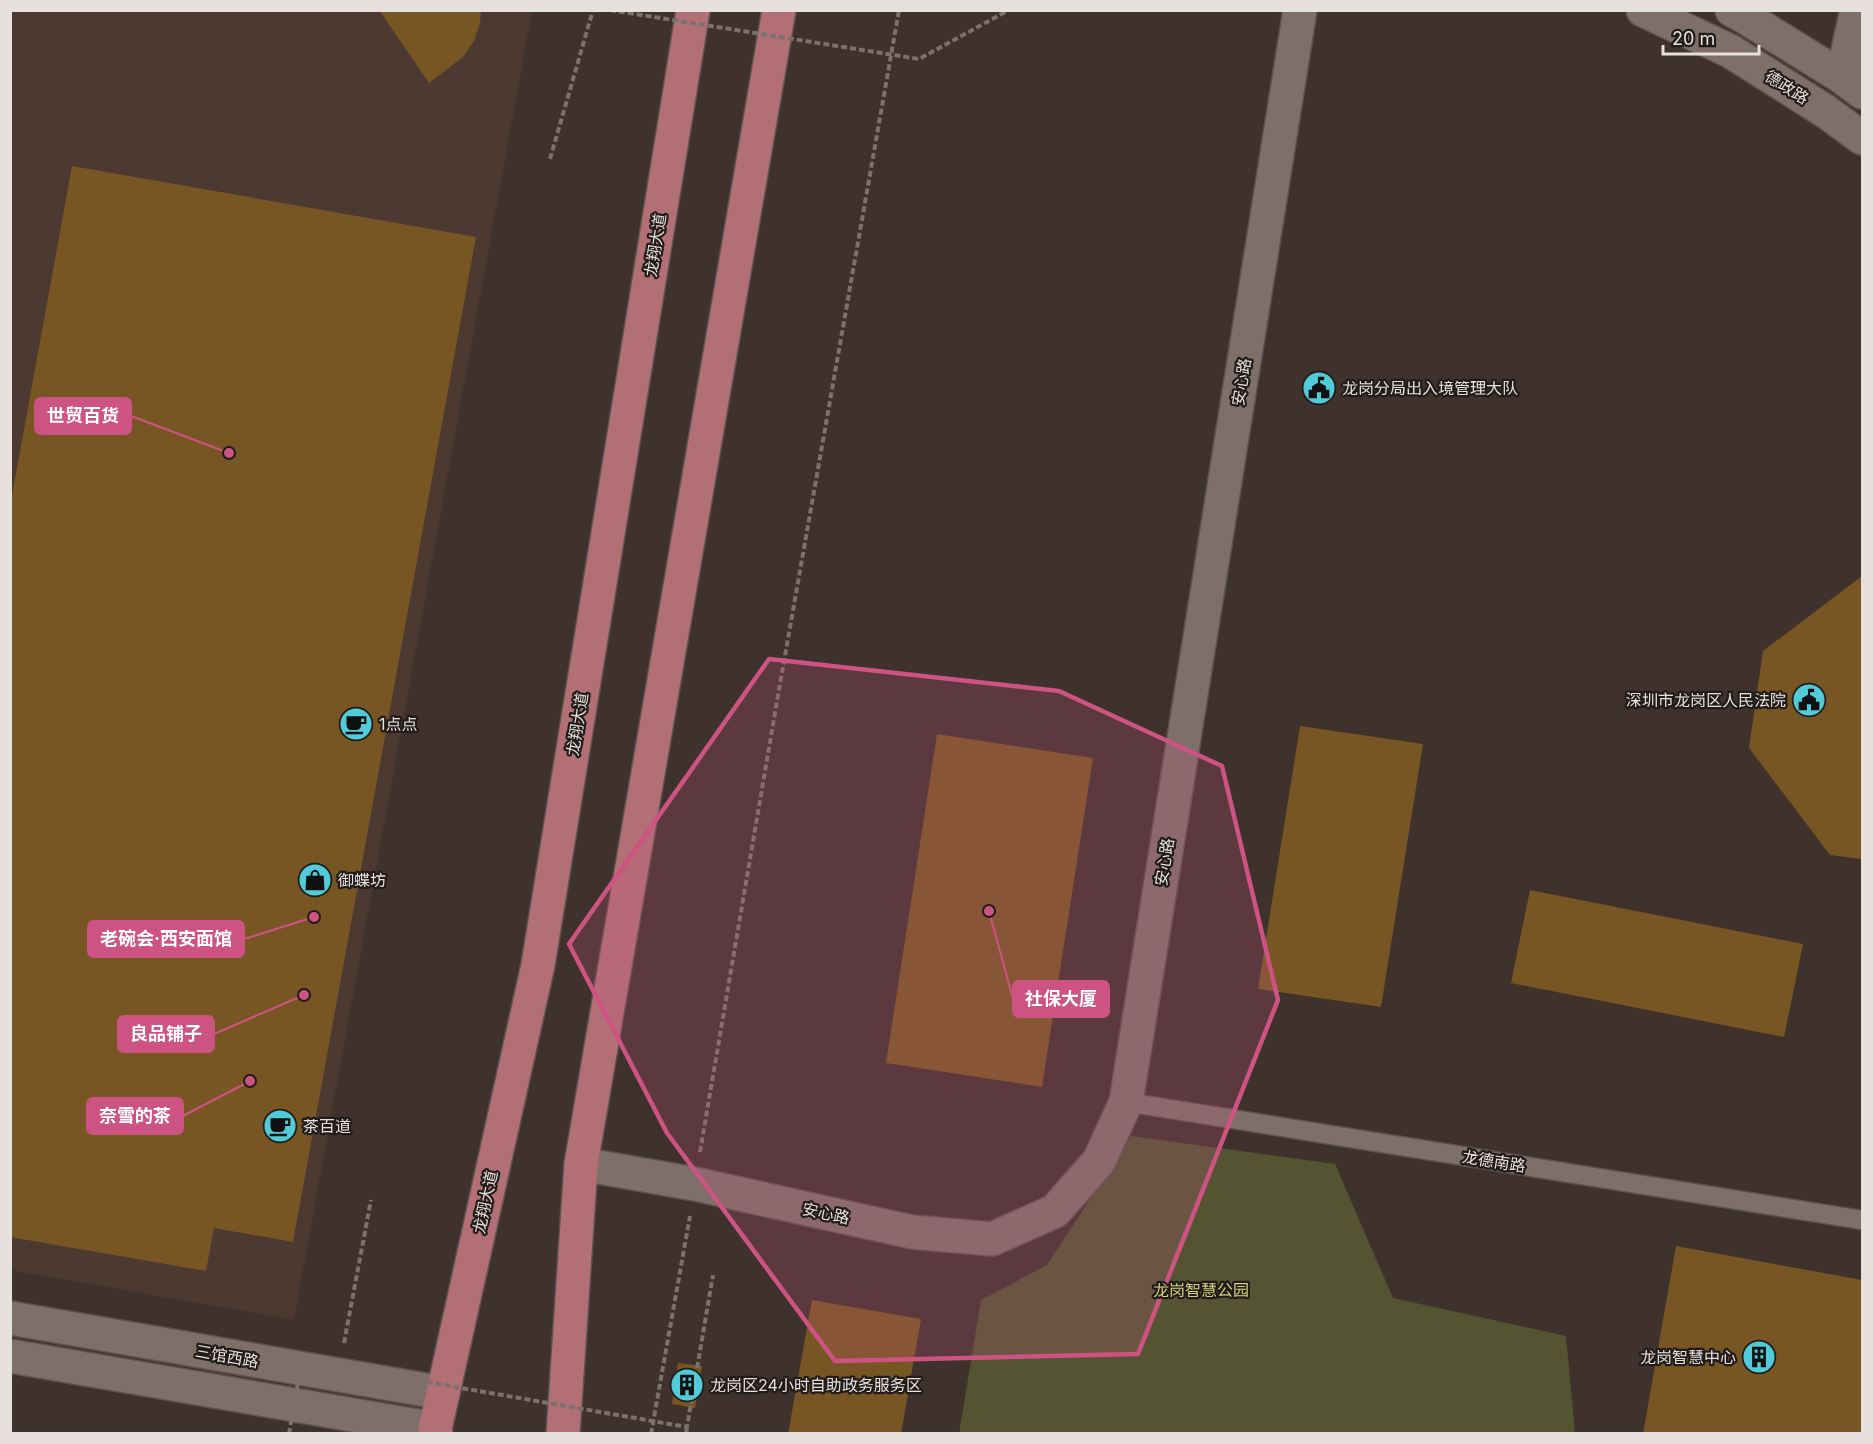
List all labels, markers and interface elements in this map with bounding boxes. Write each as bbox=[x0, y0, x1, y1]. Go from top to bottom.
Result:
scale bar bbox=[1663, 18, 1759, 56]
text: 20 m bbox=[1672, 28, 1715, 49]
street label: 德政路 bbox=[1761, 66, 1813, 108]
street label: 龙翔大道 bbox=[640, 212, 670, 278]
street label: 安心路 bbox=[1227, 357, 1255, 407]
public building icon: 龙岗分局出入境管理大队 bbox=[1301, 370, 1337, 406]
place label: 龙岗分局出入境管理大队 bbox=[1342, 378, 1518, 398]
callout: 世贸百货 bbox=[35, 398, 131, 434]
text: 世贸百货 bbox=[47, 405, 119, 426]
public building icon: 深圳市龙岗区人民法院 bbox=[1791, 682, 1827, 718]
place label: 深圳市龙岗区人民法院 bbox=[1626, 690, 1786, 710]
street label: 龙翔大道 bbox=[562, 691, 592, 757]
cafe icon: 1点点 bbox=[338, 706, 374, 742]
place label: 1点点 bbox=[379, 714, 418, 734]
street label: 安心路 bbox=[1150, 837, 1178, 887]
shop icon: 御蝶坊 bbox=[297, 862, 333, 898]
place label: 御蝶坊 bbox=[338, 870, 386, 890]
callout: 老碗会·西安面馆 bbox=[88, 921, 244, 957]
text: 老碗会·西安面馆 bbox=[100, 928, 232, 949]
callout: 社保大厦 bbox=[1013, 981, 1109, 1017]
text: 社保大厦 bbox=[1025, 988, 1097, 1009]
callout: 良品铺子 bbox=[118, 1016, 214, 1052]
text: 良品铺子 bbox=[130, 1023, 202, 1044]
callout: 奈雪的茶 bbox=[87, 1098, 183, 1134]
text: 奈雪的茶 bbox=[99, 1105, 171, 1126]
cafe icon: 茶百道 bbox=[262, 1108, 298, 1144]
place label: 茶百道 bbox=[303, 1116, 351, 1136]
street label: 龙德南路 bbox=[1461, 1146, 1527, 1176]
street label: 龙翔大道 bbox=[469, 1169, 501, 1235]
street label: 安心路 bbox=[800, 1198, 852, 1228]
park label: 龙岗智慧公园 bbox=[1153, 1280, 1249, 1300]
building icon: 龙岗智慧中心 bbox=[1741, 1339, 1777, 1375]
street label: 三馆西路 bbox=[194, 1341, 260, 1371]
place label: 龙岗智慧中心 bbox=[1640, 1347, 1736, 1367]
building icon: 龙岗区24小时自助政务服务区 bbox=[669, 1367, 705, 1403]
place label: 龙岗区24小时自助政务服务区 bbox=[710, 1375, 922, 1395]

